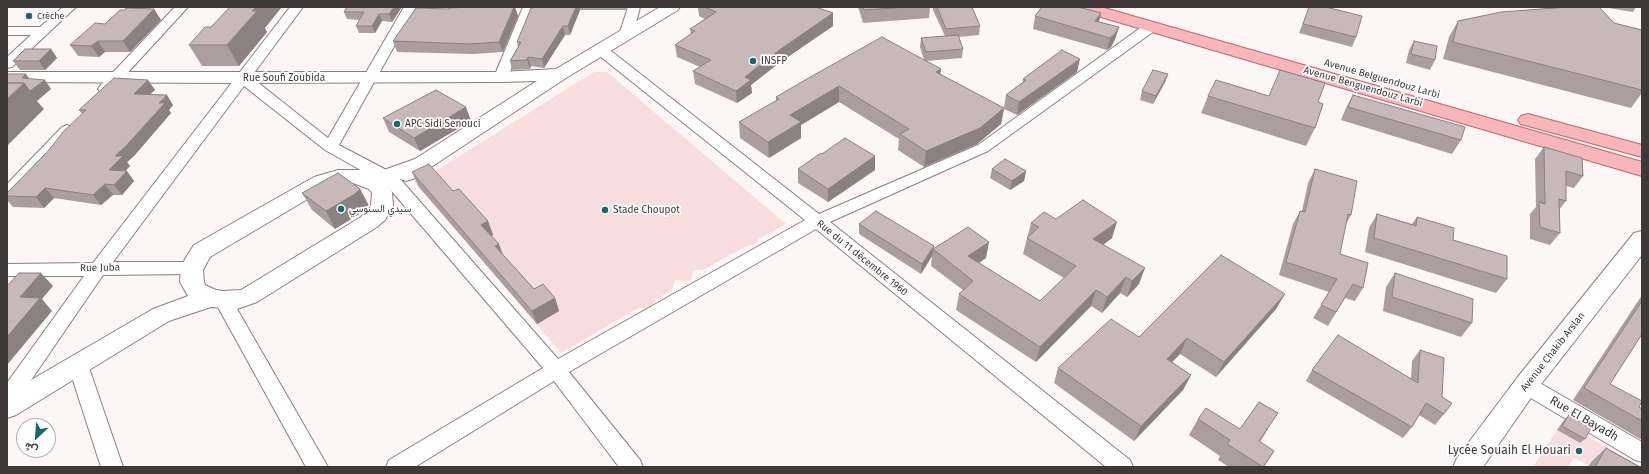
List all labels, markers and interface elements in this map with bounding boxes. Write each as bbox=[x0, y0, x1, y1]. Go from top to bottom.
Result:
marker: Crèche bbox=[24, 11, 34, 21]
place label: Crèche bbox=[37, 11, 64, 21]
place label: INSFP bbox=[761, 55, 787, 67]
marker: INSFP bbox=[748, 56, 758, 66]
street label: Avenue Belguendouz Larbi bbox=[1323, 57, 1441, 101]
street label: Avenue Benguendouz Larbi bbox=[1302, 64, 1424, 110]
street label: Rue Soufi Zoubida bbox=[243, 72, 325, 84]
place label: APC Sidi Senouci bbox=[405, 118, 481, 130]
marker: APC Sidi Senouci bbox=[392, 119, 402, 129]
place label: سيدي السنوسي bbox=[349, 203, 411, 215]
marker: سيدي السنوسي bbox=[336, 204, 346, 214]
place label: Stade Choupot bbox=[613, 204, 680, 216]
marker: Stade Choupot bbox=[600, 205, 610, 215]
street label: Rue du 11 décembre 1960 bbox=[814, 218, 910, 298]
street label: Rue Juba bbox=[80, 262, 120, 274]
street label: Avenue Chakib Arslan bbox=[1518, 310, 1588, 394]
street label: Rue El Bayadh bbox=[1547, 393, 1621, 445]
north arrow bbox=[16, 418, 56, 458]
text: ش bbox=[22, 440, 40, 457]
place label: Lycée Souaih El Houari bbox=[1448, 444, 1571, 458]
marker: Lycée Souaih El Houari bbox=[1574, 446, 1584, 456]

